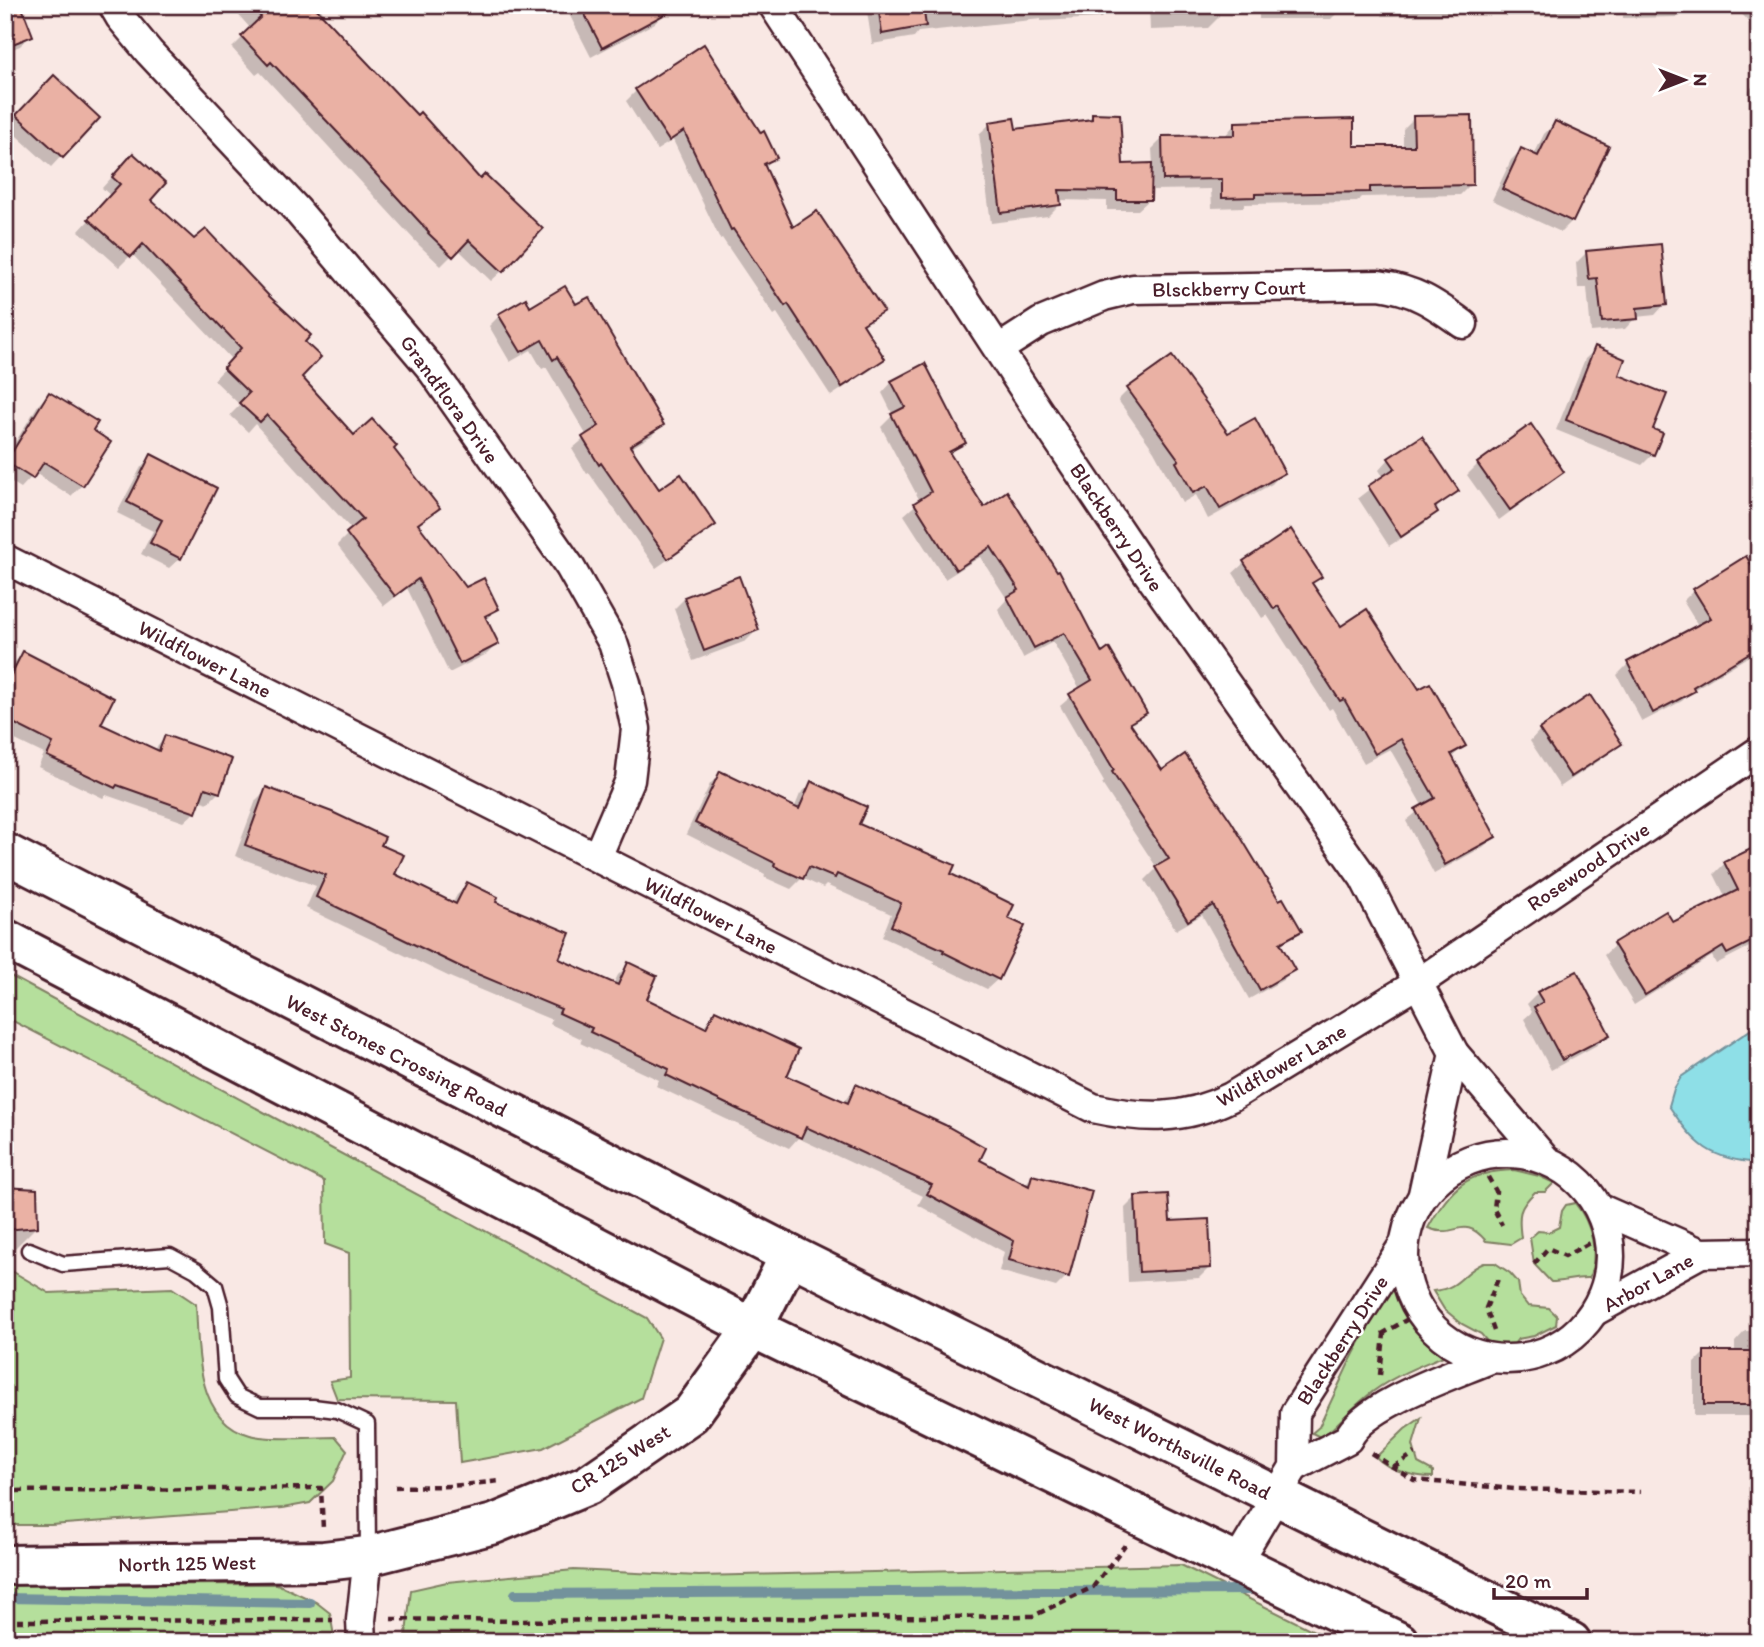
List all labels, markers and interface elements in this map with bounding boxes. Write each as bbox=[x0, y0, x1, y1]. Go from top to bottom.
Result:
north arrow bbox=[1648, 46, 1718, 116]
text: N bbox=[1689, 74, 1712, 86]
street label: Blsckberry Court bbox=[1152, 274, 1306, 302]
street label: Grandflora Drive bbox=[395, 330, 505, 468]
street label: Blackberry Drive bbox=[1065, 458, 1169, 596]
street label: Wildflower Lane bbox=[134, 615, 276, 703]
street label: Rosewood Drive bbox=[1522, 816, 1654, 916]
street label: Wildflower Lane bbox=[640, 871, 782, 959]
street label: West Stones Crossing Road bbox=[282, 988, 512, 1122]
street label: Wildflower Lane bbox=[1212, 1018, 1350, 1112]
street label: Arbor Lane bbox=[1598, 1247, 1698, 1317]
street label: Blackberry Drive bbox=[1291, 1270, 1393, 1409]
street label: West Worthsville Road bbox=[1084, 1391, 1276, 1505]
street label: CR 125 West bbox=[565, 1418, 675, 1500]
street label: North 125 West bbox=[118, 1549, 256, 1577]
scale bar bbox=[1494, 1556, 1587, 1600]
text: 20 m bbox=[1505, 1568, 1552, 1593]

